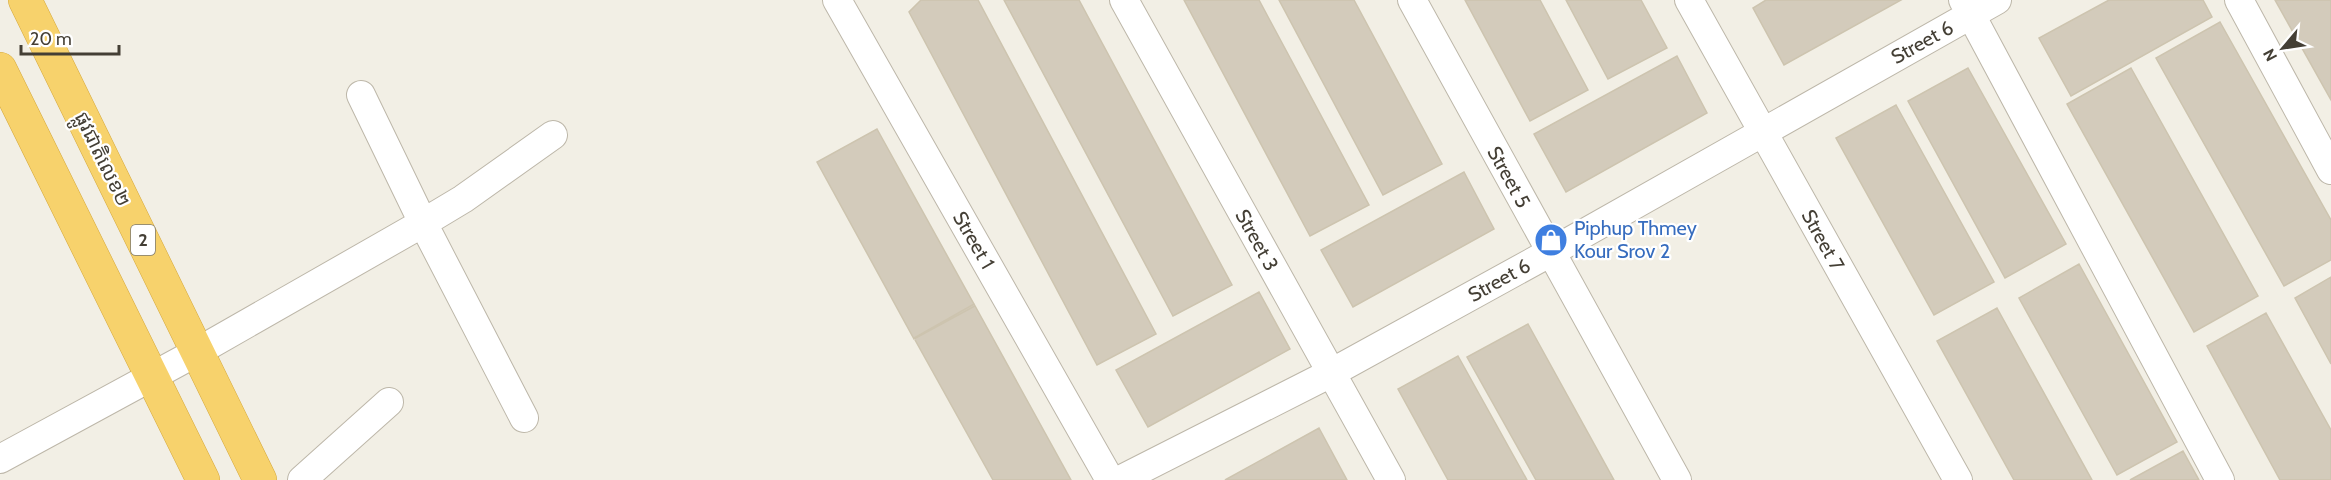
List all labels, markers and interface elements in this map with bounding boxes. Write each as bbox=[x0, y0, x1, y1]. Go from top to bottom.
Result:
street label: Street 6 bbox=[1887, 15, 1957, 69]
scale bar bbox=[21, 18, 118, 56]
north arrow bbox=[2253, 18, 2313, 78]
text: 20 m bbox=[30, 28, 72, 50]
text: N bbox=[2259, 45, 2281, 65]
street label: ផ្លូវជាតិលេខ២ bbox=[64, 108, 136, 213]
street label: Street 5 bbox=[1482, 142, 1536, 212]
street label: Street 3 bbox=[1230, 205, 1284, 275]
street label: Street 7 bbox=[1797, 205, 1849, 275]
street label: Street 1 bbox=[948, 207, 1000, 273]
place label: Piphup Thmey Kour Srov 2 bbox=[1574, 216, 1697, 263]
shop icon: Piphup Thmey Kour Srov 2 bbox=[1533, 222, 1569, 258]
road number: 2 bbox=[131, 225, 155, 255]
street label: Street 6 bbox=[1464, 253, 1534, 307]

